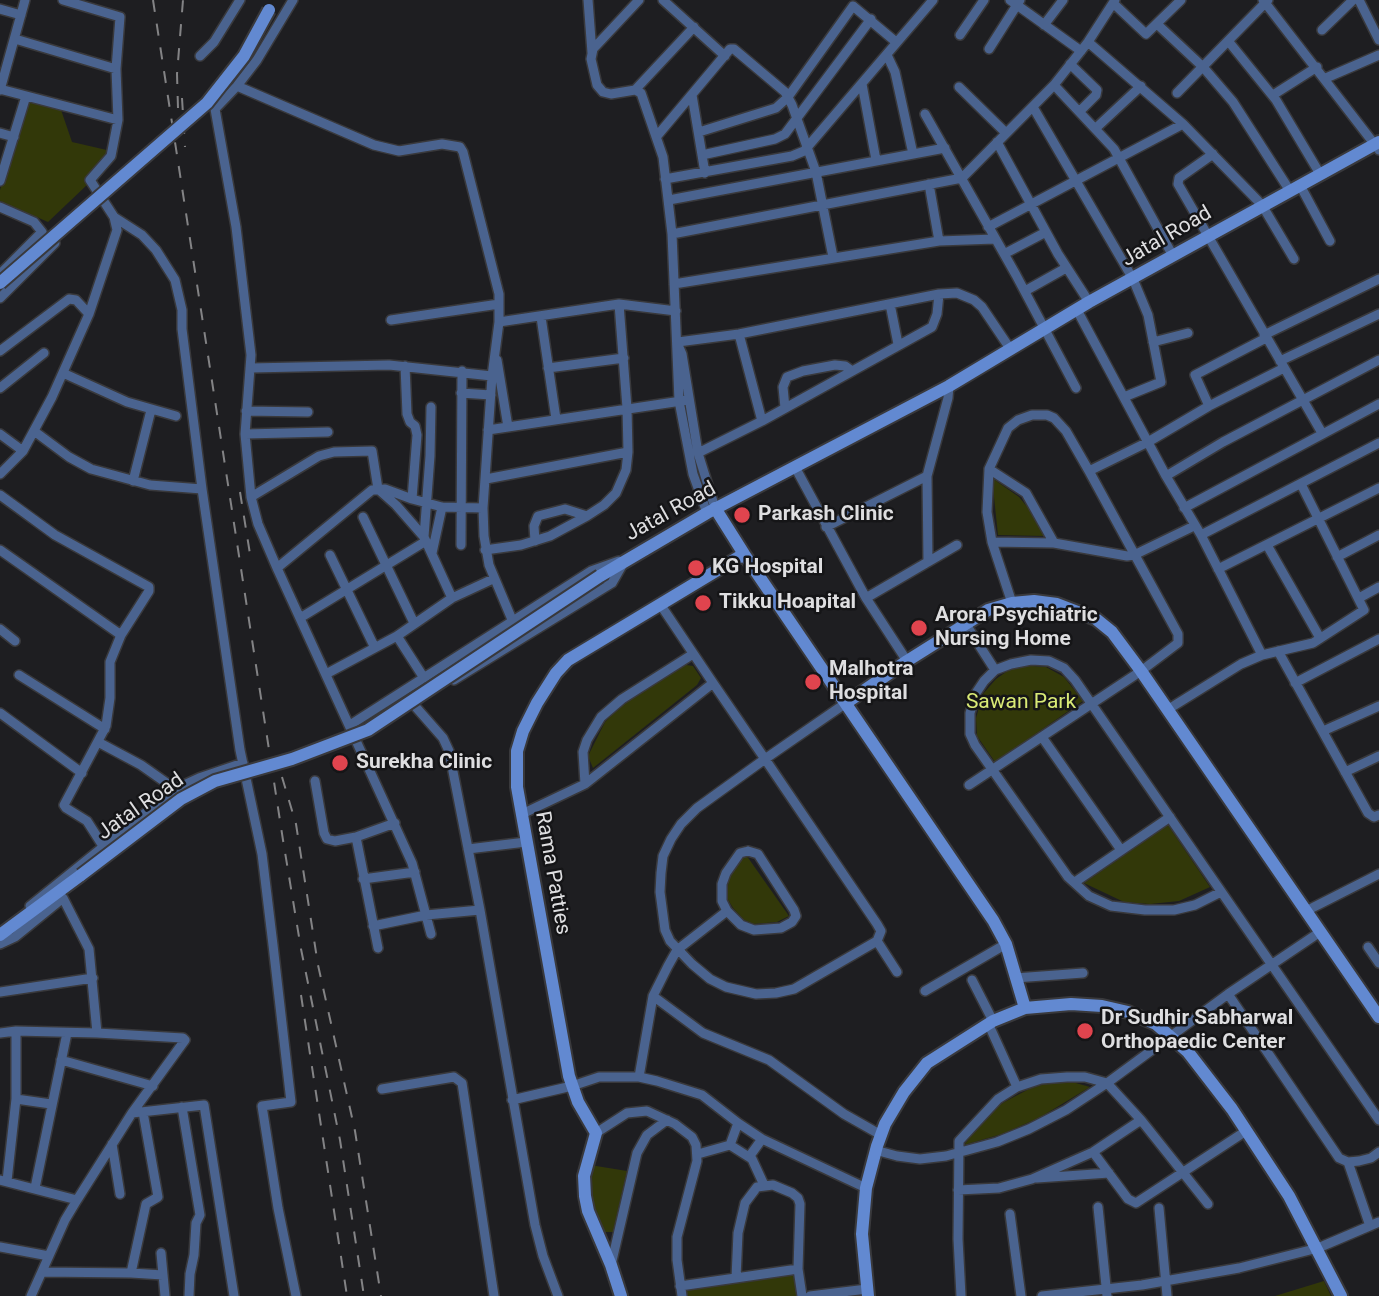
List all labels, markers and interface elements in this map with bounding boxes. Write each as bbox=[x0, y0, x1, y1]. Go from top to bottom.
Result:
street label: Jatal Road bbox=[1117, 201, 1217, 273]
street label: Jatal Road bbox=[621, 477, 721, 547]
place label: Parkash Clinic bbox=[758, 502, 894, 528]
marker: Parkash Clinic bbox=[732, 505, 752, 525]
place label: KG Hospital bbox=[712, 555, 823, 581]
marker: KG Hospital bbox=[686, 558, 706, 578]
place label: Tikku Hoapital bbox=[719, 590, 856, 616]
marker: Tikku Hoapital bbox=[693, 593, 713, 613]
place label: Arora Psychiatric Nursing Home bbox=[935, 603, 1098, 653]
marker: Arora Psychiatric Nursing Home bbox=[909, 618, 929, 638]
place label: Malhotra Hospital bbox=[829, 657, 913, 707]
marker: Malhotra Hospital bbox=[803, 672, 823, 692]
park label: Sawan Park bbox=[966, 690, 1076, 716]
place label: Surekha Clinic bbox=[356, 750, 492, 776]
marker: Surekha Clinic bbox=[330, 753, 350, 773]
street label: Jatal Road bbox=[93, 768, 189, 846]
street label: Rama Patties bbox=[529, 809, 575, 937]
place label: Dr Sudhir Sabharwal Orthopaedic Center bbox=[1101, 1006, 1293, 1056]
marker: Dr Sudhir Sabharwal Orthopaedic Center bbox=[1075, 1021, 1095, 1041]

